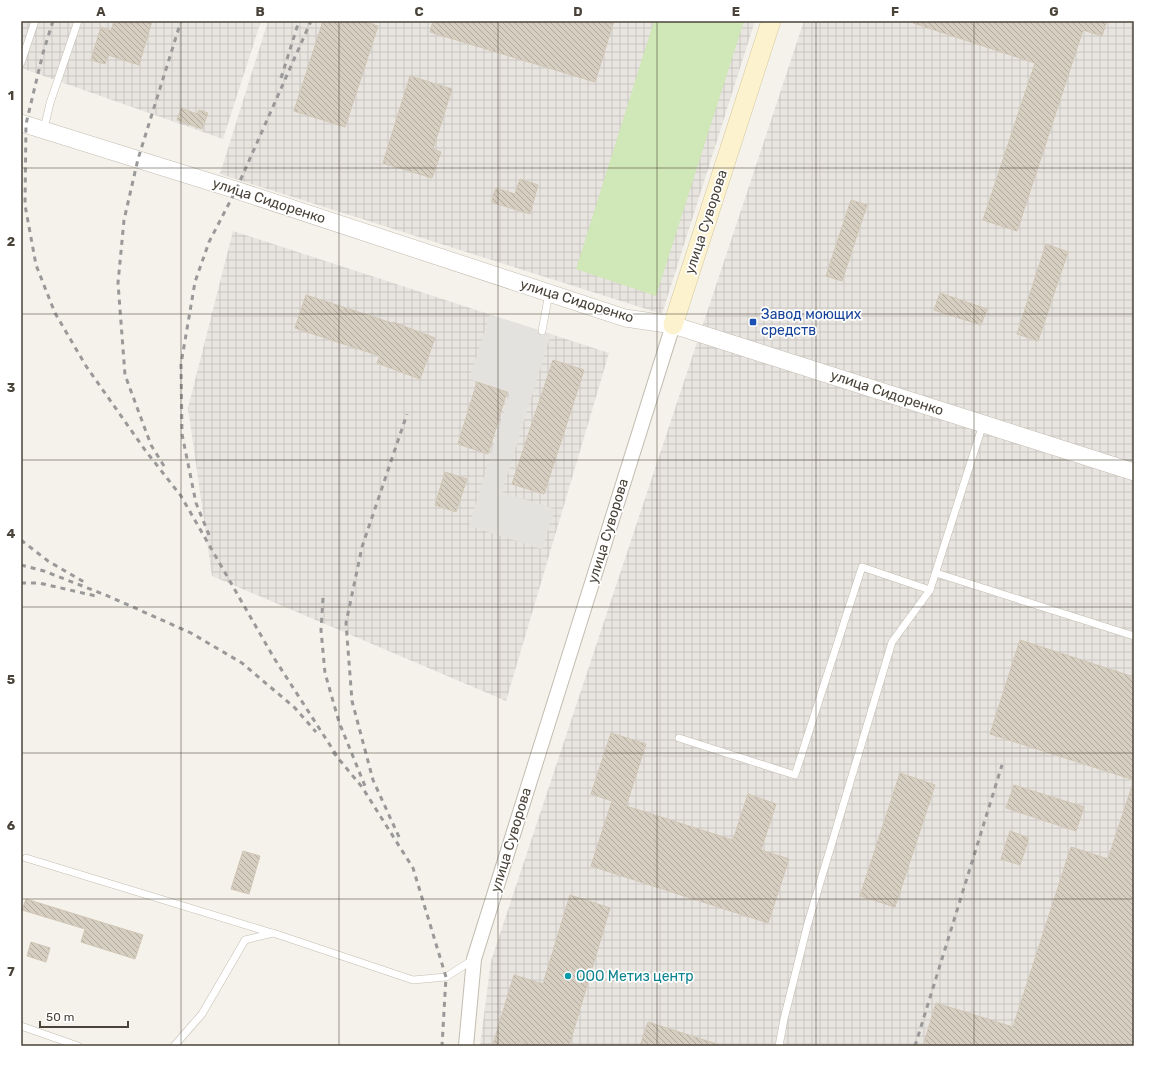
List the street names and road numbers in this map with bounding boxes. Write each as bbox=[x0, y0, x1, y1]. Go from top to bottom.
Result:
street label: улица Суворова bbox=[681, 168, 731, 276]
street label: улица Сидоренко bbox=[210, 175, 328, 227]
street label: улица Сидоренко bbox=[518, 276, 636, 326]
street label: улица Сидоренко bbox=[828, 367, 946, 419]
street label: улица Суворова bbox=[584, 477, 632, 585]
street label: улица Суворова bbox=[487, 786, 535, 894]

